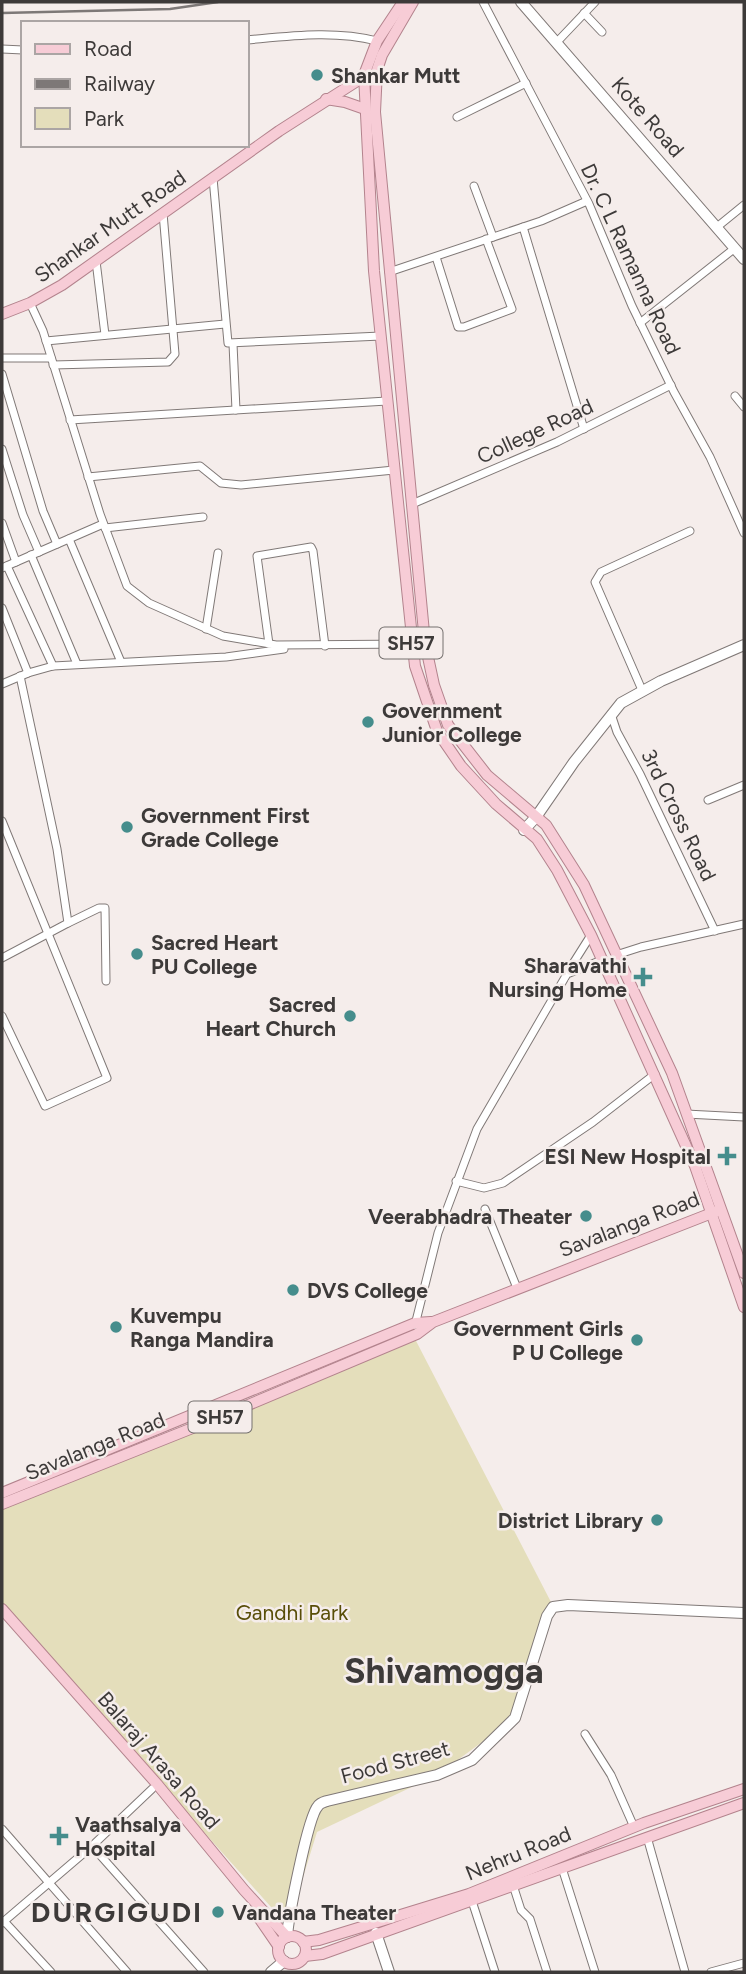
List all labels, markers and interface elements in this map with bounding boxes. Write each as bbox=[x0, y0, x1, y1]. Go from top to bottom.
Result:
legend bbox=[21, 21, 248, 147]
text: Road bbox=[84, 36, 132, 61]
place label: Shankar Mutt bbox=[331, 63, 461, 88]
marker: Shankar Mutt bbox=[309, 67, 325, 83]
text: Railway bbox=[84, 71, 155, 96]
street label: Kote Road bbox=[607, 72, 689, 162]
text: Park bbox=[84, 106, 125, 131]
street label: Dr. C L Ramanna Road bbox=[576, 160, 686, 358]
street label: Shankar Mutt Road bbox=[30, 164, 190, 288]
street label: College Road bbox=[473, 393, 597, 469]
road number: SH57 bbox=[380, 628, 442, 658]
place label: Government Junior College bbox=[382, 698, 522, 747]
marker: Government Junior College bbox=[360, 714, 376, 730]
street label: 3rd Cross Road bbox=[636, 745, 722, 885]
place label: Government First Grade College bbox=[141, 803, 310, 852]
marker: Government First Grade College bbox=[119, 819, 135, 835]
place label: Sacred Heart PU College bbox=[151, 930, 278, 979]
marker: Sacred Heart PU College bbox=[129, 946, 145, 962]
place label: Sharavathi Nursing Home bbox=[488, 953, 627, 1002]
marker: Sharavathi Nursing Home bbox=[633, 967, 653, 987]
place label: Sacred Heart Church bbox=[206, 992, 336, 1041]
marker: Sacred Heart Church bbox=[342, 1008, 358, 1024]
place label: ESI New Hospital bbox=[544, 1144, 711, 1169]
marker: ESI New Hospital bbox=[717, 1146, 737, 1166]
street label: Savalanga Road bbox=[555, 1186, 703, 1262]
place label: Veerabhadra Theater bbox=[368, 1204, 572, 1229]
marker: Veerabhadra Theater bbox=[578, 1208, 594, 1224]
place label: DVS College bbox=[307, 1278, 428, 1303]
marker: DVS College bbox=[285, 1282, 301, 1298]
place label: Kuvempu Ranga Mandira bbox=[130, 1303, 274, 1352]
place label: Government Girls P U College bbox=[453, 1316, 623, 1365]
marker: Kuvempu Ranga Mandira bbox=[108, 1319, 124, 1335]
marker: Government Girls P U College bbox=[629, 1332, 645, 1348]
road number: SH57 bbox=[188, 1401, 252, 1432]
street label: Savalanga Road bbox=[21, 1407, 169, 1485]
place label: District Library bbox=[498, 1508, 644, 1533]
marker: District Library bbox=[649, 1512, 665, 1528]
park label: Gandhi Park bbox=[236, 1600, 349, 1625]
district label: Shivamogga bbox=[344, 1650, 544, 1692]
street label: Balaraj Arasa Road bbox=[93, 1686, 225, 1834]
street label: Food Street bbox=[338, 1735, 452, 1789]
place label: Vaathsalya Hospital bbox=[75, 1812, 181, 1861]
street label: Nehru Road bbox=[461, 1820, 575, 1886]
marker: Vaathsalya Hospital bbox=[49, 1826, 69, 1846]
district label: DURGIGUDI bbox=[31, 1895, 203, 1929]
place label: Vandana Theater bbox=[232, 1900, 396, 1925]
marker: Vandana Theater bbox=[210, 1904, 226, 1920]

